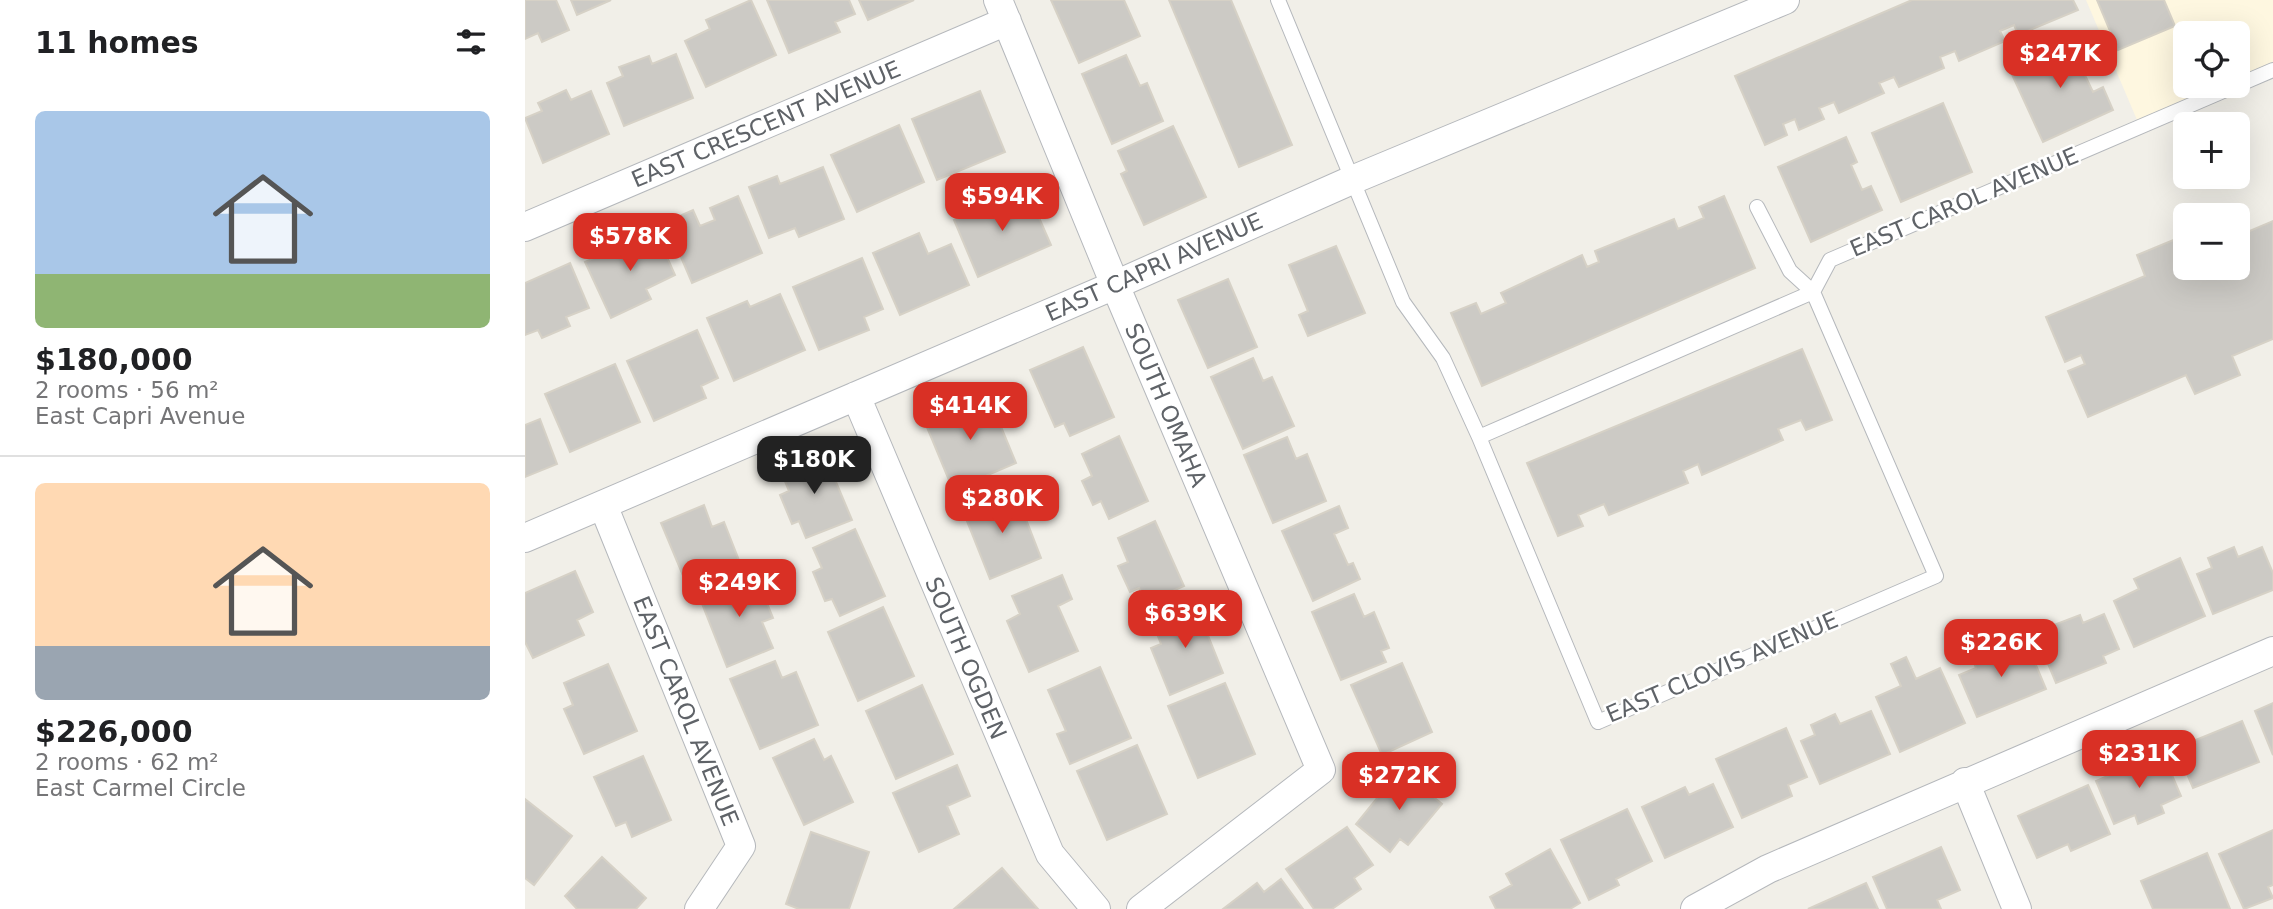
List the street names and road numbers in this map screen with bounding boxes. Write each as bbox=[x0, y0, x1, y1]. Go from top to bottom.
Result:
street label: EAST CRESCENT AVENUE bbox=[628, 55, 904, 193]
street label: EAST CAROL AVENUE bbox=[1846, 142, 2082, 262]
street label: EAST CAPRI AVENUE bbox=[1041, 207, 1267, 327]
street label: SOUTH OMAHA bbox=[1120, 319, 1212, 491]
street label: SOUTH OGDEN bbox=[920, 573, 1012, 743]
street label: EAST CAROL AVENUE bbox=[628, 592, 744, 830]
street label: EAST CLOVIS AVENUE bbox=[1602, 606, 1842, 728]

